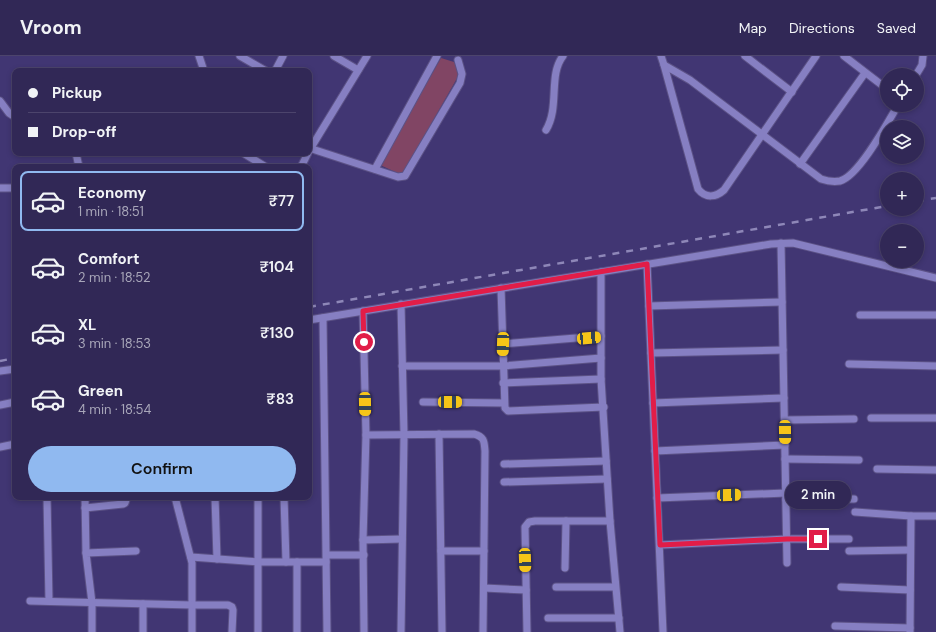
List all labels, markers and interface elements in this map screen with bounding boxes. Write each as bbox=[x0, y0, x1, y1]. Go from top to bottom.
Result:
text: Vroom bbox=[20, 15, 82, 40]
text: Map bbox=[739, 19, 767, 37]
text: Directions bbox=[789, 19, 855, 37]
text: Saved bbox=[877, 19, 916, 37]
map controls bbox=[880, 68, 924, 268]
button: locate bbox=[880, 68, 924, 112]
text: Pickup bbox=[52, 83, 102, 103]
button: layers bbox=[880, 120, 924, 164]
text: Drop-off bbox=[52, 122, 117, 142]
button: + bbox=[880, 172, 924, 216]
icon: car bbox=[30, 183, 66, 219]
text: Economy bbox=[78, 183, 146, 203]
text: ₹77 bbox=[269, 191, 294, 211]
text: 1 min · 18:51 bbox=[78, 203, 144, 220]
button: − bbox=[880, 224, 924, 268]
icon: car bbox=[30, 249, 66, 285]
text: Comfort bbox=[78, 249, 139, 269]
text: ₹104 bbox=[259, 257, 294, 277]
text: 2 min · 18:52 bbox=[78, 269, 150, 286]
icon: car bbox=[30, 315, 66, 351]
text: XL bbox=[78, 315, 96, 335]
text: ₹130 bbox=[260, 323, 294, 343]
car bbox=[577, 331, 601, 345]
car bbox=[497, 332, 509, 356]
route start bbox=[355, 333, 373, 351]
text: 3 min · 18:53 bbox=[78, 335, 151, 352]
icon: car bbox=[30, 381, 66, 417]
text: Green bbox=[78, 381, 123, 401]
text: ₹83 bbox=[266, 389, 294, 409]
car bbox=[359, 392, 371, 416]
car bbox=[438, 396, 462, 408]
text: 4 min · 18:54 bbox=[78, 401, 151, 418]
car bbox=[779, 420, 791, 444]
button: Confirm bbox=[28, 446, 296, 492]
callout: 2 min bbox=[785, 481, 851, 509]
text: 2 min bbox=[801, 486, 835, 503]
car bbox=[717, 489, 741, 501]
route end bbox=[809, 530, 827, 548]
car bbox=[519, 548, 531, 572]

